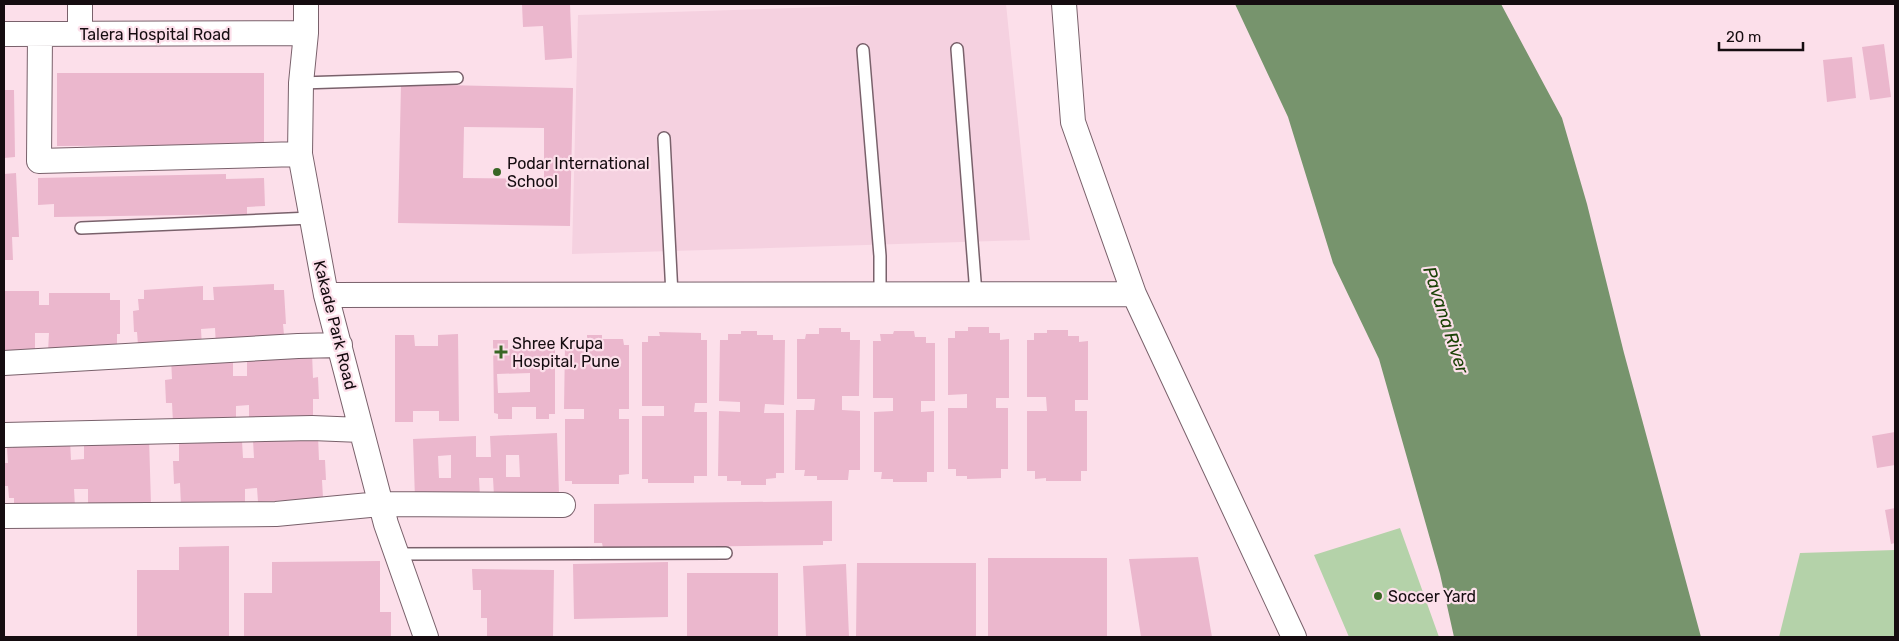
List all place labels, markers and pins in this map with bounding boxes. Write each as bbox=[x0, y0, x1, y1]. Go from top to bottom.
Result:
place label: Podar International School bbox=[507, 154, 650, 191]
marker: Podar International School bbox=[491, 166, 503, 178]
place label: Shree Krupa Hospital, Pune bbox=[512, 334, 620, 371]
marker: Shree Krupa Hospital, Pune bbox=[494, 345, 508, 359]
place label: Soccer Yard bbox=[1388, 587, 1476, 606]
marker: Soccer Yard bbox=[1372, 590, 1384, 602]

